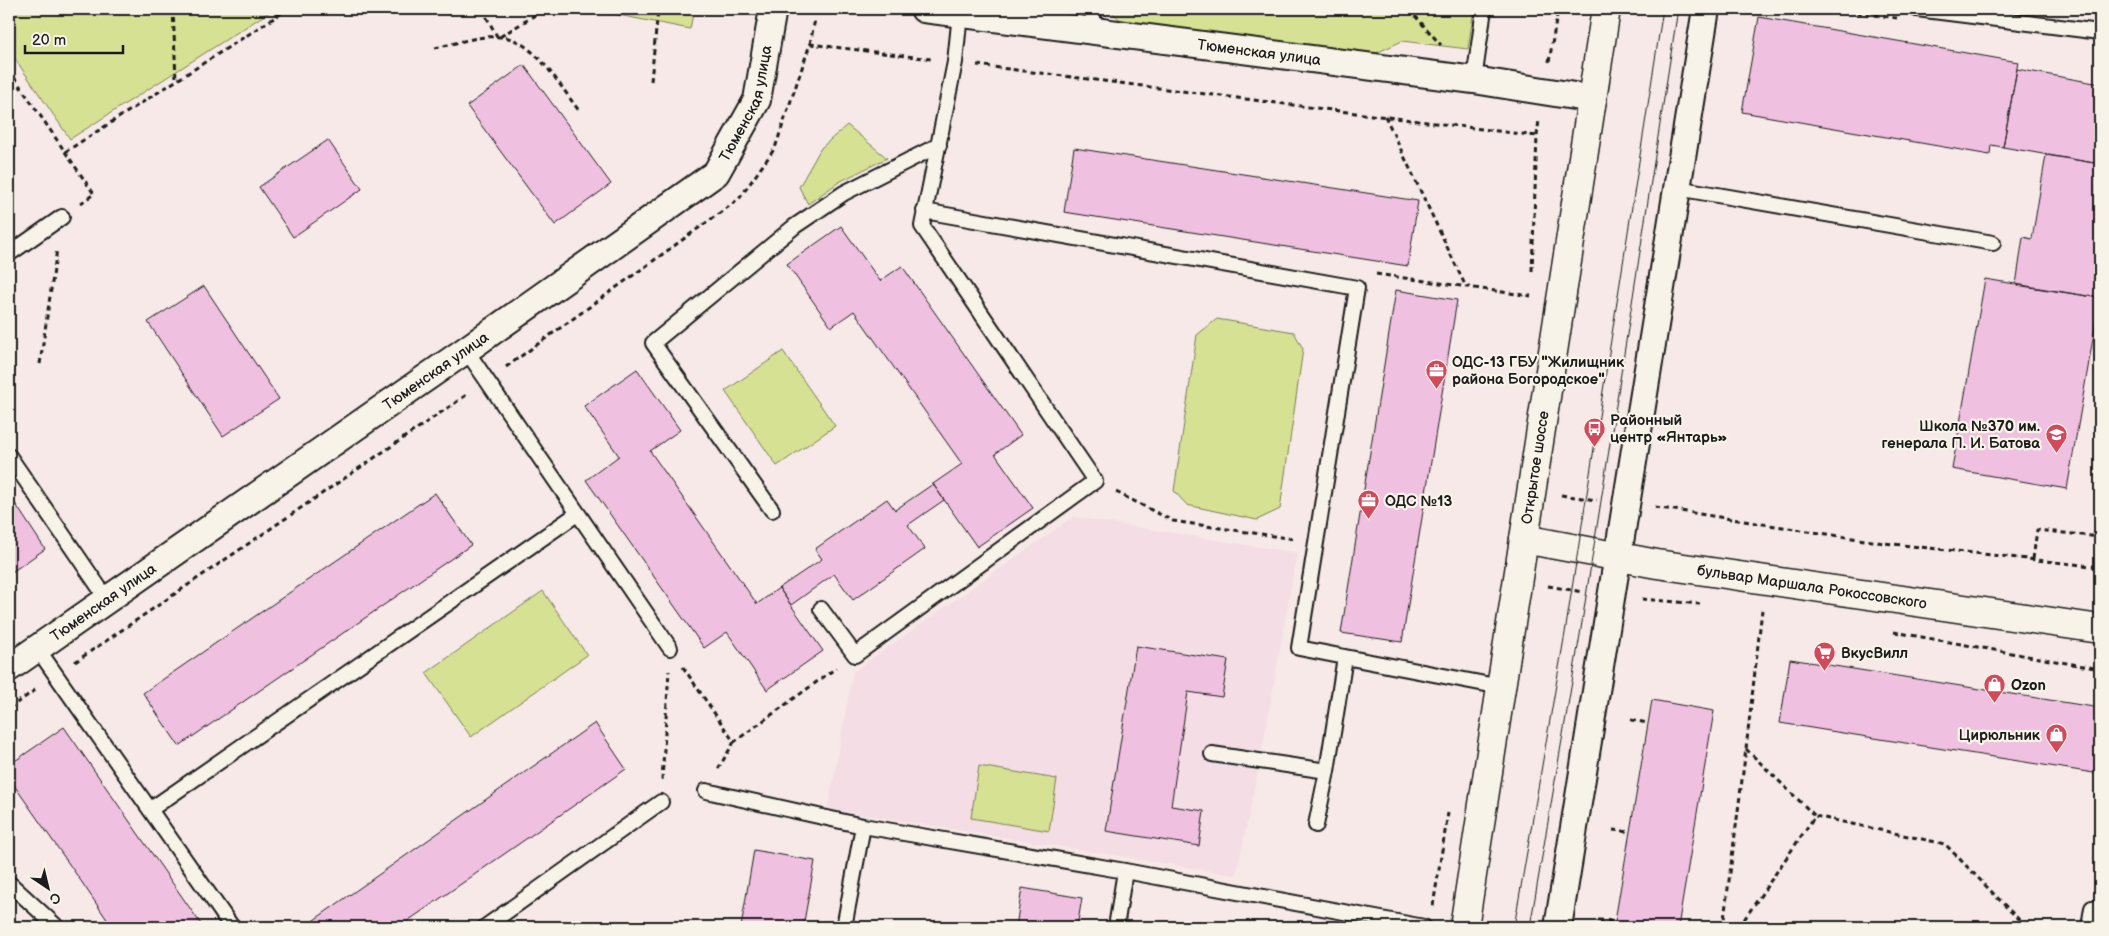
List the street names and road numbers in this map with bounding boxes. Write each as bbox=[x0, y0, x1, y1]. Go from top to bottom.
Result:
street label: Тюменская улица bbox=[1196, 35, 1322, 70]
street label: Тюменская улица bbox=[715, 44, 776, 165]
street label: Тюменская улица bbox=[379, 327, 492, 414]
street label: Открытое шоссе bbox=[1517, 409, 1553, 526]
street label: Тюменская улица bbox=[47, 559, 160, 646]
street label: бульвар Маршала Рокоссовского bbox=[1696, 561, 1928, 613]

